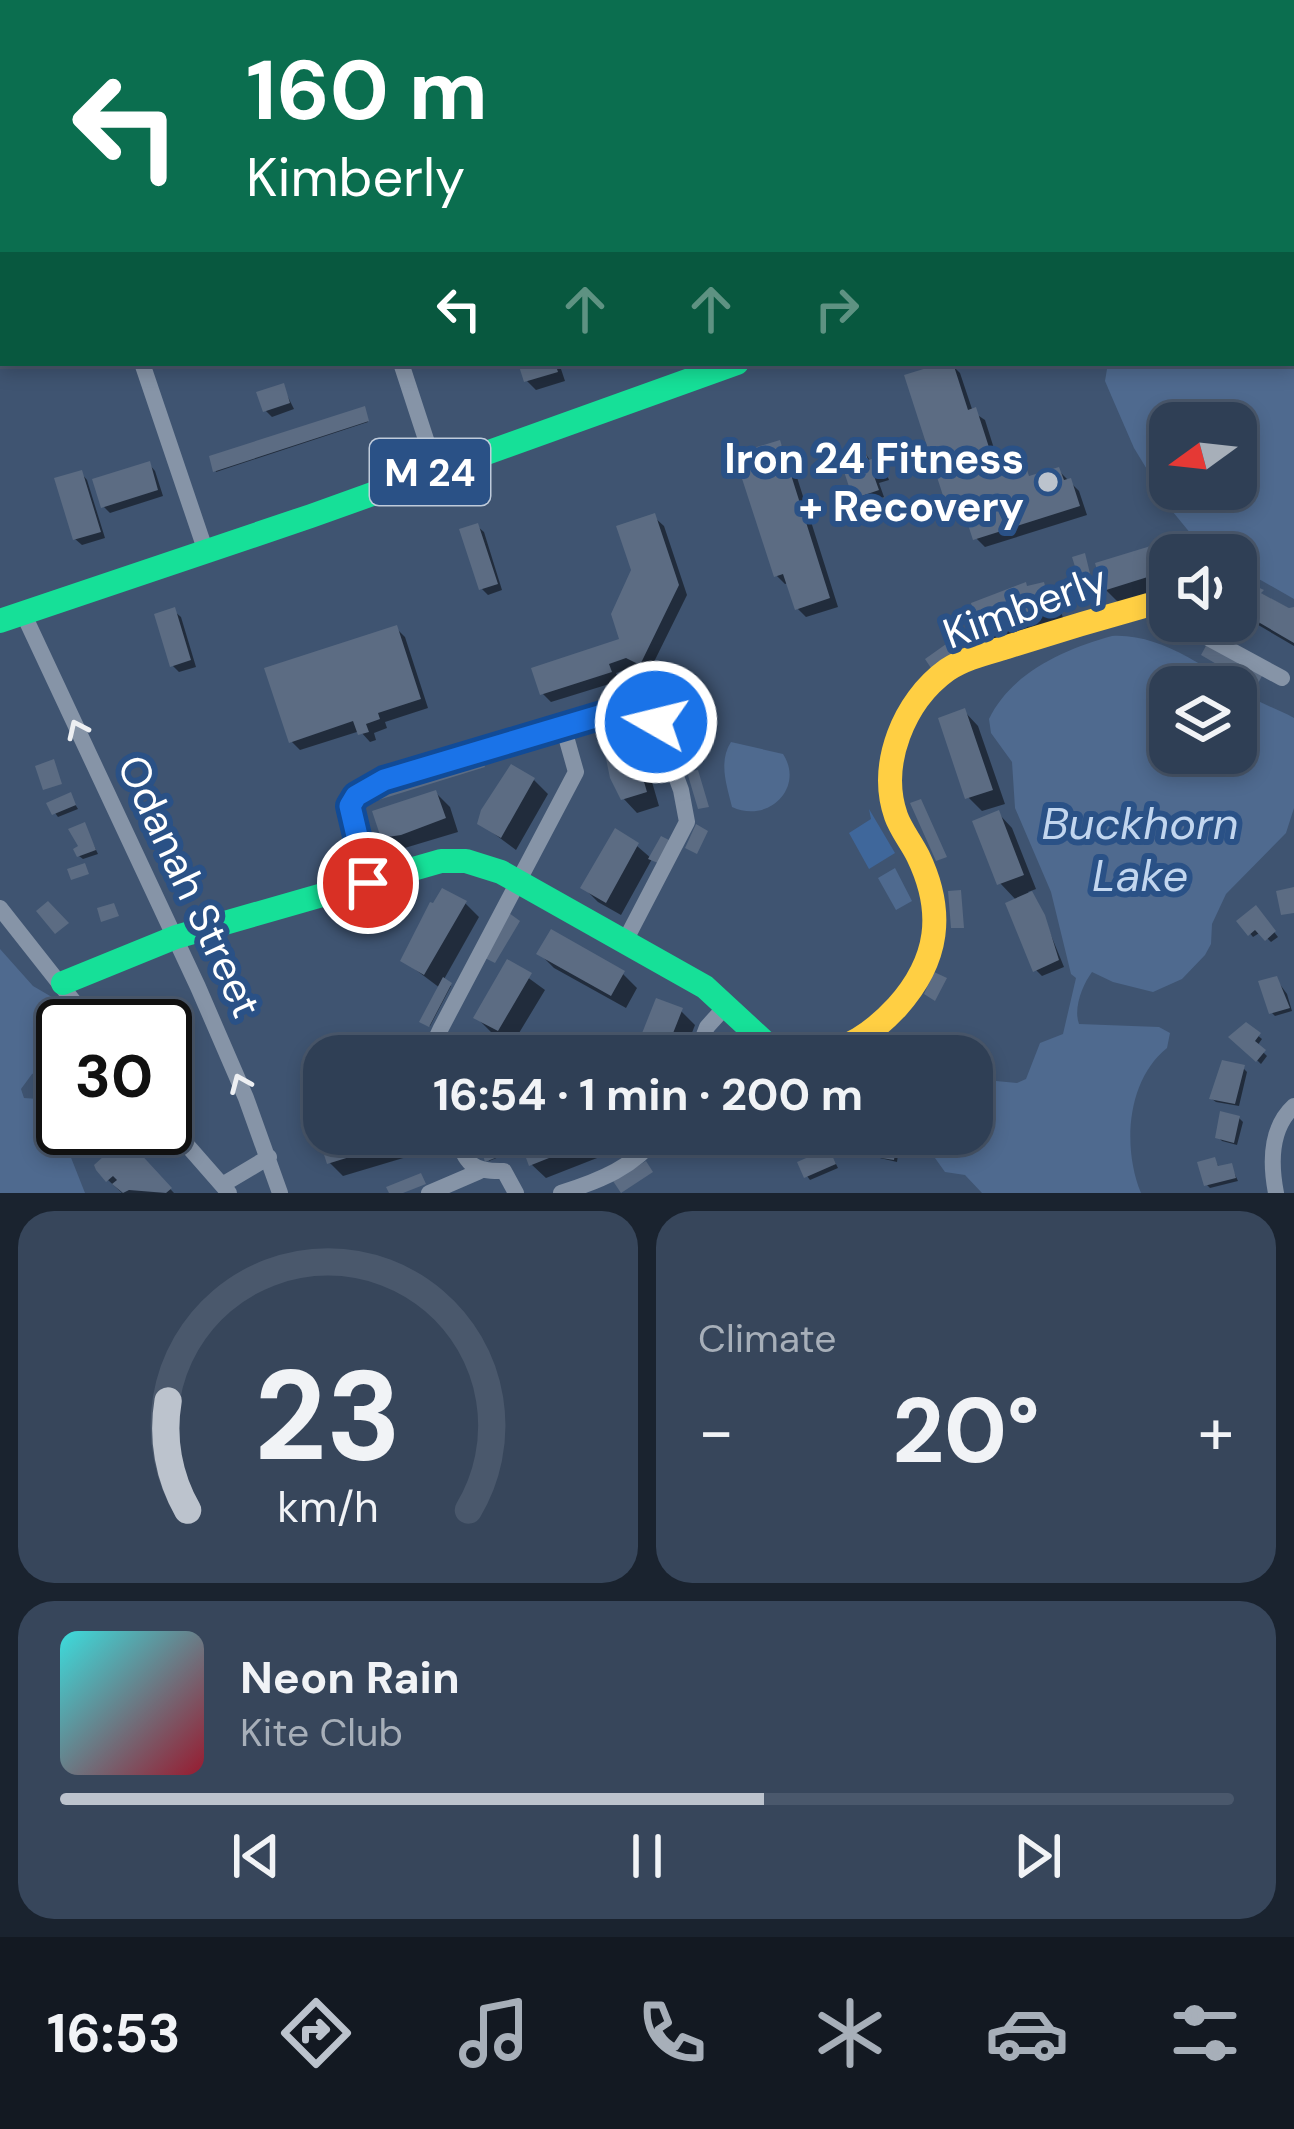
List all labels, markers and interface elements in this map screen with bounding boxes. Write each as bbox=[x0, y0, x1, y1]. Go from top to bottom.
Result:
text: 160 m bbox=[246, 36, 488, 145]
icon: left bbox=[48, 48, 204, 204]
text: Kimberly bbox=[246, 142, 465, 213]
icon: left bbox=[426, 276, 492, 342]
icon: ahead bbox=[552, 276, 618, 342]
icon: ahead bbox=[678, 276, 744, 342]
icon: right bbox=[804, 276, 870, 342]
north arrow bbox=[1149, 402, 1257, 510]
map controls bbox=[1149, 402, 1257, 774]
place label: Iron 24 Fitness + Recovery bbox=[724, 431, 1024, 534]
road number: M 24 bbox=[370, 439, 490, 505]
marker: Iron 24 Fitness + Recovery bbox=[1035, 469, 1061, 495]
button: sound bbox=[1149, 534, 1257, 642]
street label: Kimberly bbox=[936, 551, 1115, 661]
position arrow bbox=[593, 659, 719, 785]
button: layers bbox=[1149, 666, 1257, 774]
one-way arrow bbox=[68, 720, 91, 741]
street label: Odanah Street bbox=[105, 746, 274, 1026]
water label: Buckhorn Lake bbox=[1041, 794, 1239, 905]
pin bbox=[317, 832, 419, 934]
icon: arrive bbox=[335, 850, 401, 916]
speed limit sign: 30 bbox=[36, 999, 192, 1155]
text: 16:54 · 1 min · 200 m bbox=[433, 1065, 863, 1124]
one-way arrow bbox=[230, 1074, 254, 1095]
text: Climate bbox=[698, 1313, 836, 1364]
text: 23 bbox=[254, 1335, 402, 1498]
text: 20° bbox=[892, 1373, 1040, 1490]
text: − bbox=[698, 1389, 734, 1474]
text: + bbox=[1198, 1389, 1234, 1474]
text: km/h bbox=[277, 1479, 379, 1535]
text: Neon Rain bbox=[240, 1648, 460, 1707]
text: Kite Club bbox=[240, 1707, 403, 1758]
icon: previous bbox=[223, 1823, 289, 1889]
icon: pause bbox=[614, 1823, 680, 1889]
icon: next bbox=[1005, 1823, 1071, 1889]
icon: directions bbox=[274, 1991, 358, 2075]
icon: music bbox=[452, 1991, 536, 2075]
icon: phone bbox=[630, 1991, 714, 2075]
icon: climate bbox=[808, 1991, 892, 2075]
icon: car bbox=[985, 1991, 1069, 2075]
icon: filters bbox=[1163, 1991, 1247, 2075]
text: 16:53 bbox=[47, 1998, 181, 2069]

